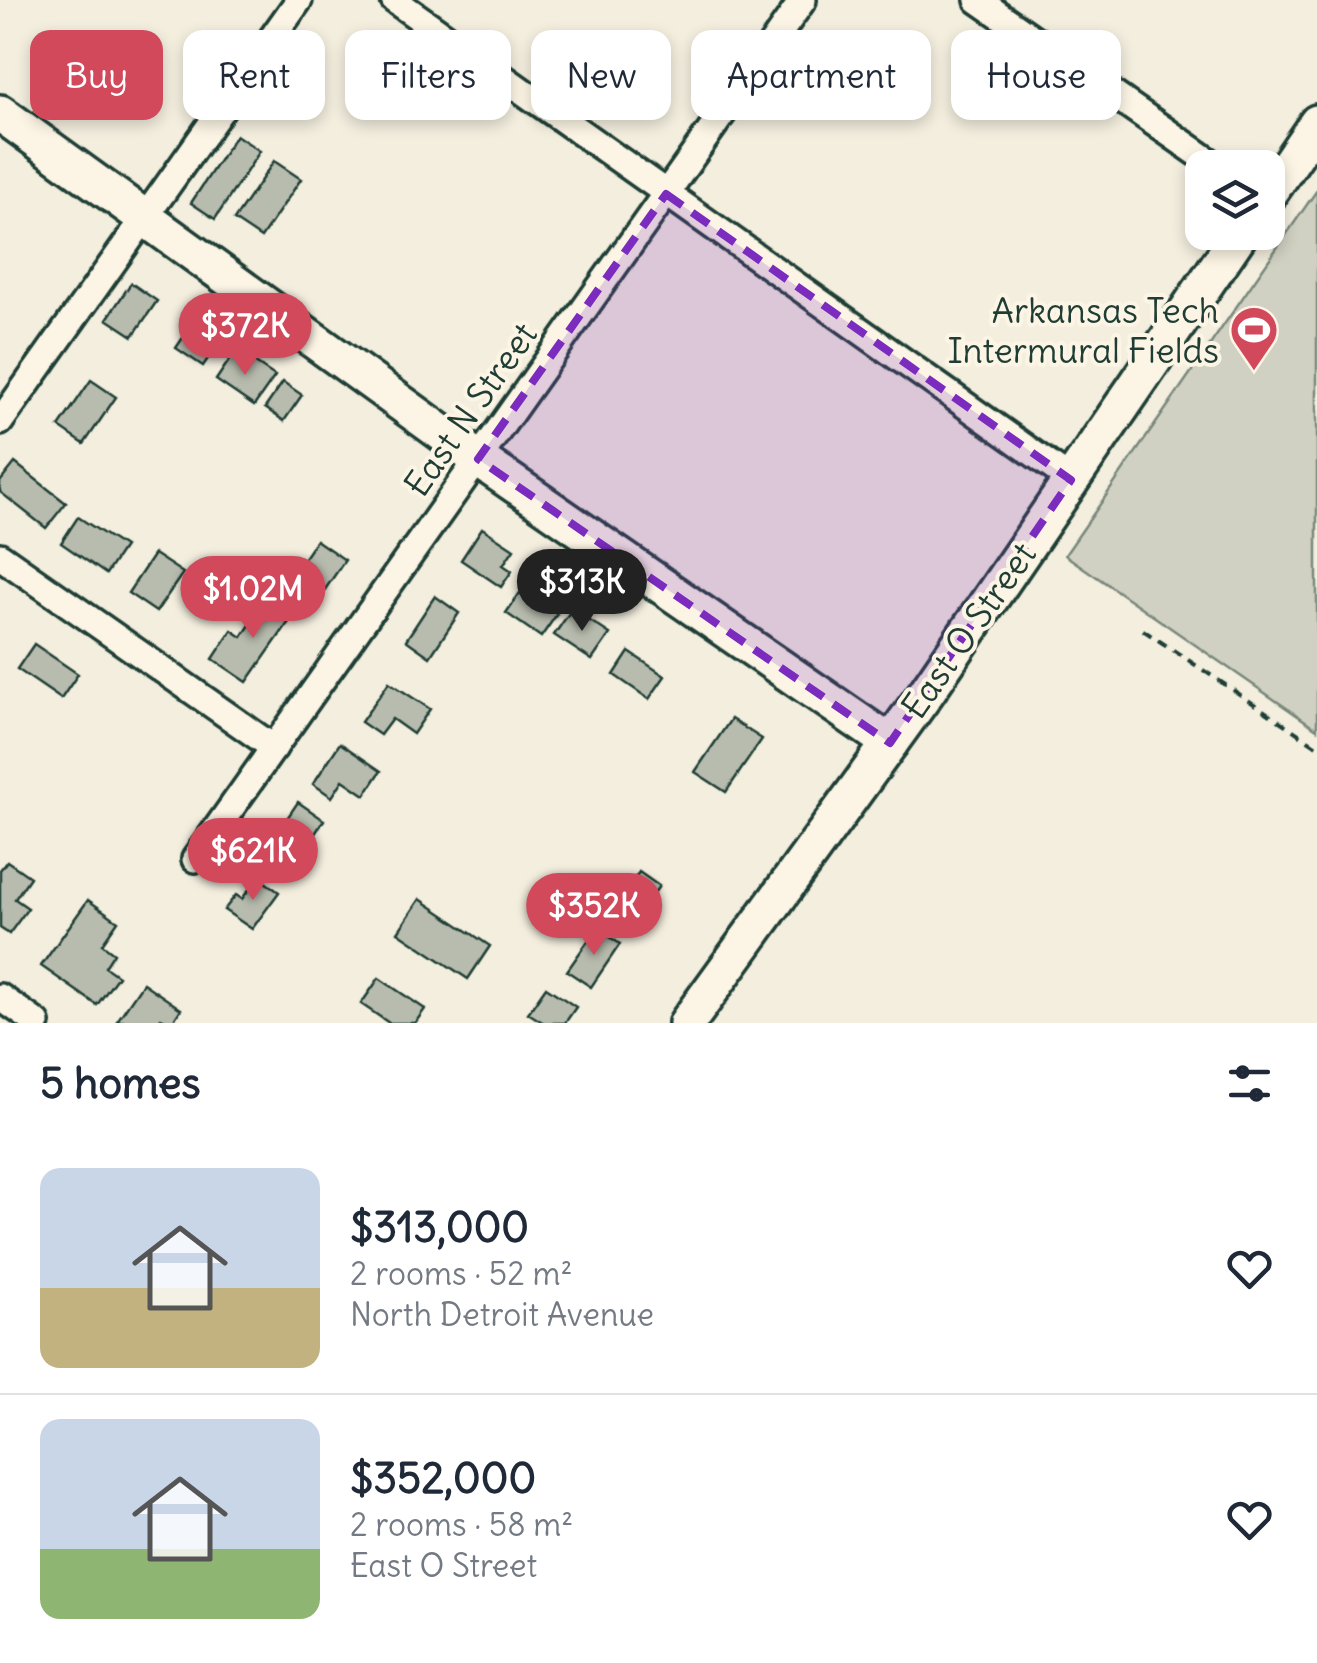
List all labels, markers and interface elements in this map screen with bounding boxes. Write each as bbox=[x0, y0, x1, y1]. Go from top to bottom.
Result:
chip: Buy bbox=[30, 30, 163, 120]
chip: Rent bbox=[183, 30, 325, 120]
chip: Filters bbox=[345, 30, 511, 120]
chip: New bbox=[531, 30, 671, 120]
chip: Apartment bbox=[691, 30, 931, 120]
chip: House bbox=[951, 30, 1121, 120]
map controls bbox=[1185, 150, 1285, 250]
button: layers bbox=[1185, 150, 1285, 250]
place label: Arkansas Tech Intermural Fields bbox=[948, 288, 1219, 372]
pin: $372K bbox=[175, 293, 315, 378]
sports icon: Arkansas Tech Intermural Fields bbox=[1228, 304, 1280, 372]
text: $372K bbox=[201, 305, 289, 346]
street label: East N Street bbox=[394, 313, 546, 504]
street label: East O Street bbox=[891, 533, 1045, 727]
pin: $313K bbox=[512, 549, 652, 634]
pin: $1.02M bbox=[172, 556, 334, 641]
text: $313K bbox=[539, 561, 625, 602]
text: $1.02M bbox=[202, 568, 304, 609]
pin: $621K bbox=[183, 818, 323, 903]
text: $621K bbox=[210, 830, 296, 871]
pin: $352K bbox=[524, 873, 664, 958]
text: $352K bbox=[548, 885, 640, 926]
icon: filters bbox=[1222, 1056, 1277, 1111]
text: 5 homes bbox=[40, 1057, 201, 1109]
text: $313,000 bbox=[350, 1201, 529, 1253]
icon: home bbox=[120, 1208, 240, 1328]
icon: heart bbox=[1222, 1241, 1277, 1296]
text: 2 rooms · 52 m² bbox=[350, 1253, 572, 1294]
text: North Detroit Avenue bbox=[350, 1294, 654, 1335]
text: $352,000 bbox=[350, 1452, 536, 1504]
icon: home bbox=[120, 1459, 240, 1579]
icon: heart bbox=[1222, 1492, 1277, 1547]
text: 2 rooms · 58 m² bbox=[350, 1504, 573, 1545]
text: East O Street bbox=[350, 1545, 537, 1586]

